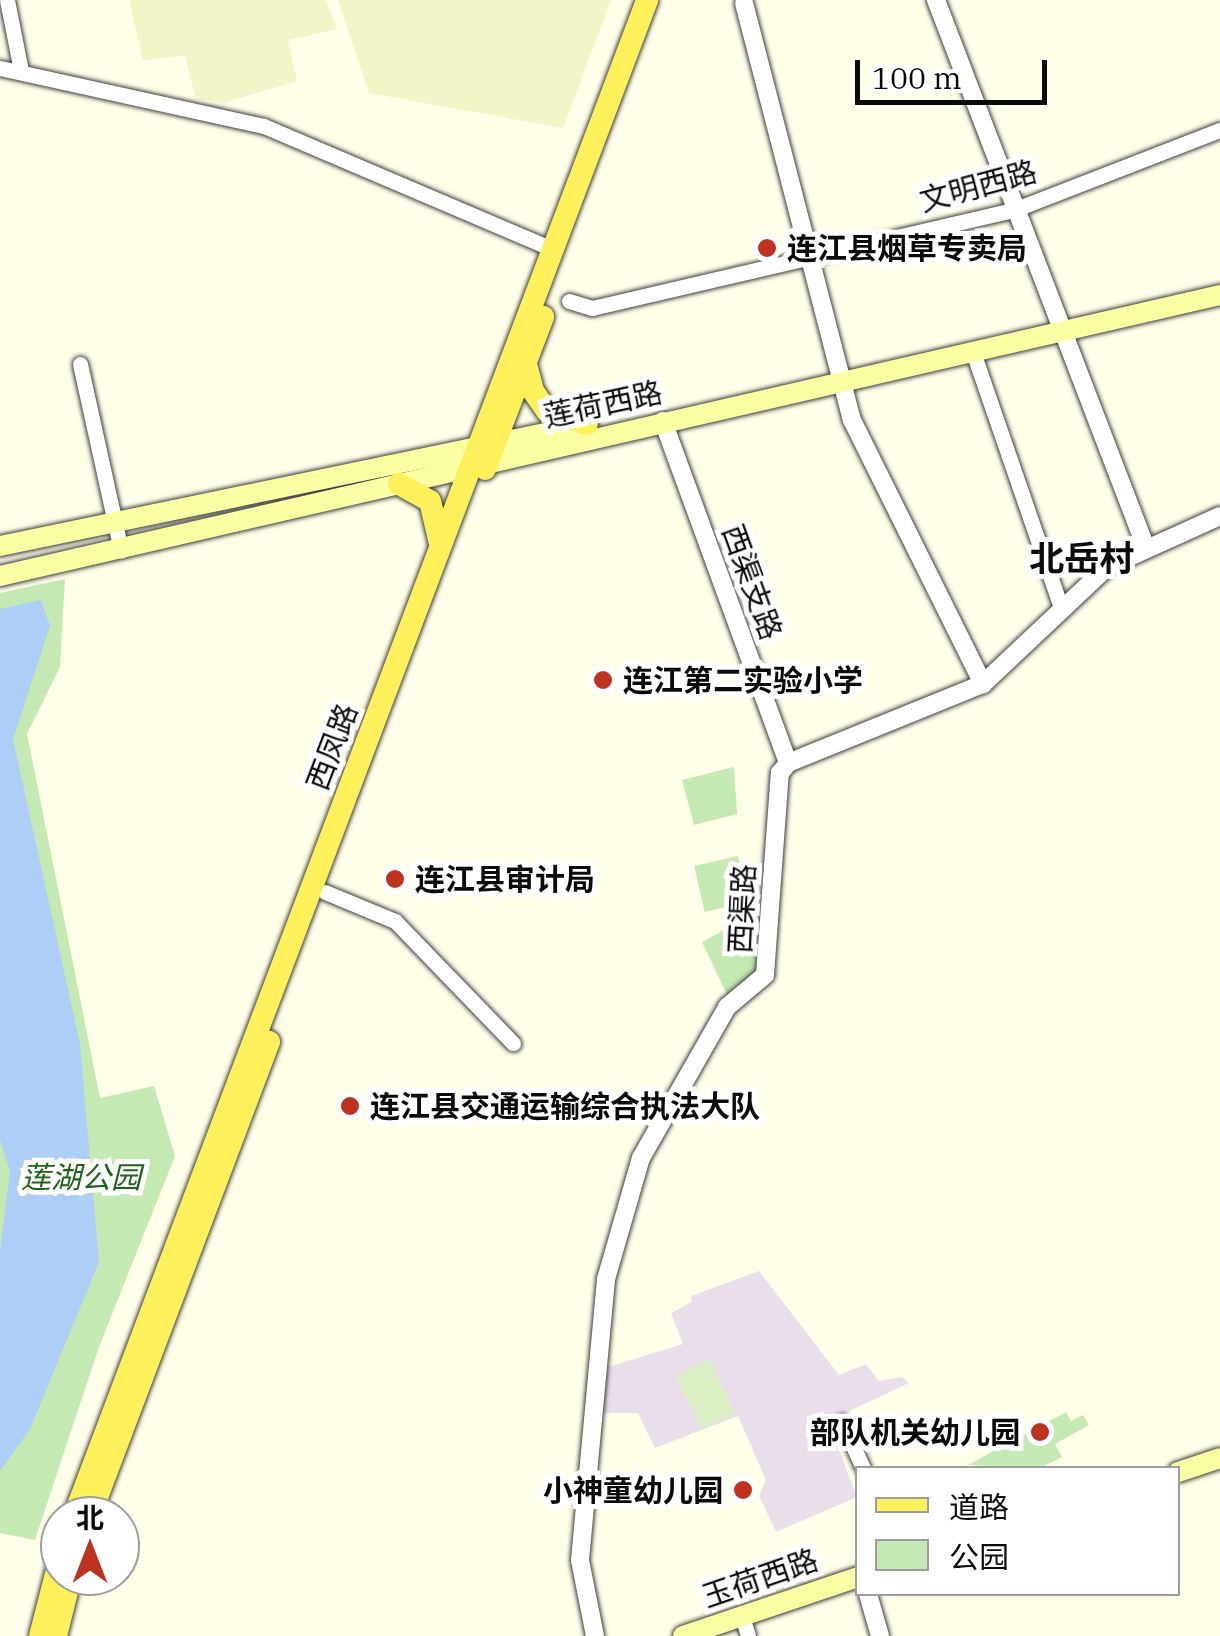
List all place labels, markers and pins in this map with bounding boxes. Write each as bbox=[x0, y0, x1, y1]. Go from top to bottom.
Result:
place label: 连江县烟草专卖局 bbox=[787, 230, 1027, 266]
marker: 连江县烟草专卖局 bbox=[756, 237, 778, 259]
place label: 连江第二实验小学 bbox=[623, 662, 863, 698]
marker: 连江第二实验小学 bbox=[592, 669, 614, 691]
place label: 连江县审计局 bbox=[415, 861, 595, 897]
marker: 连江县审计局 bbox=[384, 868, 406, 890]
place label: 连江县交通运输综合执法大队 bbox=[370, 1088, 760, 1124]
marker: 连江县交通运输综合执法大队 bbox=[339, 1095, 361, 1117]
place label: 部队机关幼儿园 bbox=[810, 1414, 1020, 1450]
marker: 部队机关幼儿园 bbox=[1029, 1421, 1051, 1443]
place label: 小神童幼儿园 bbox=[543, 1472, 723, 1508]
marker: 小神童幼儿园 bbox=[732, 1479, 754, 1501]

